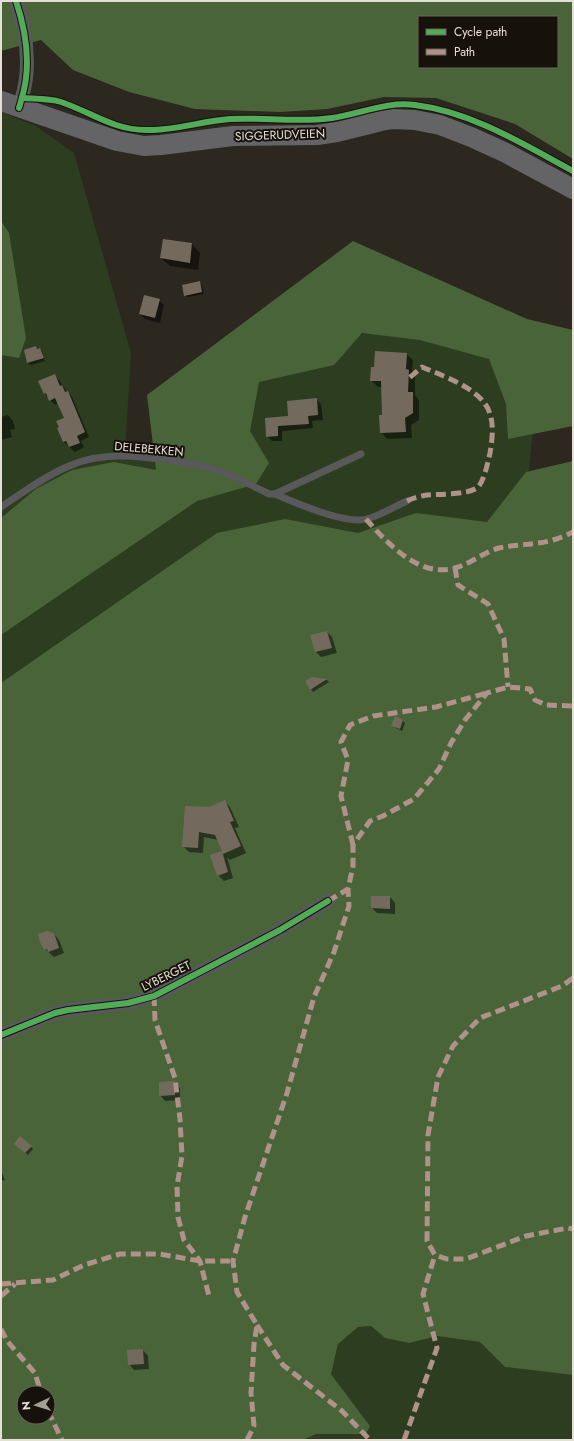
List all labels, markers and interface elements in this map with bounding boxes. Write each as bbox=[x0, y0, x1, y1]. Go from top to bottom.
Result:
legend bbox=[418, 16, 558, 68]
text: Cycle path bbox=[454, 23, 507, 41]
text: Path bbox=[454, 43, 475, 61]
street label: SIGGERUDVEIEN bbox=[235, 124, 325, 146]
street label: DELEBEKKEN bbox=[114, 437, 184, 461]
street label: LYBERGET bbox=[138, 956, 194, 996]
north arrow bbox=[16, 1385, 56, 1425]
text: N bbox=[18, 1401, 34, 1411]

